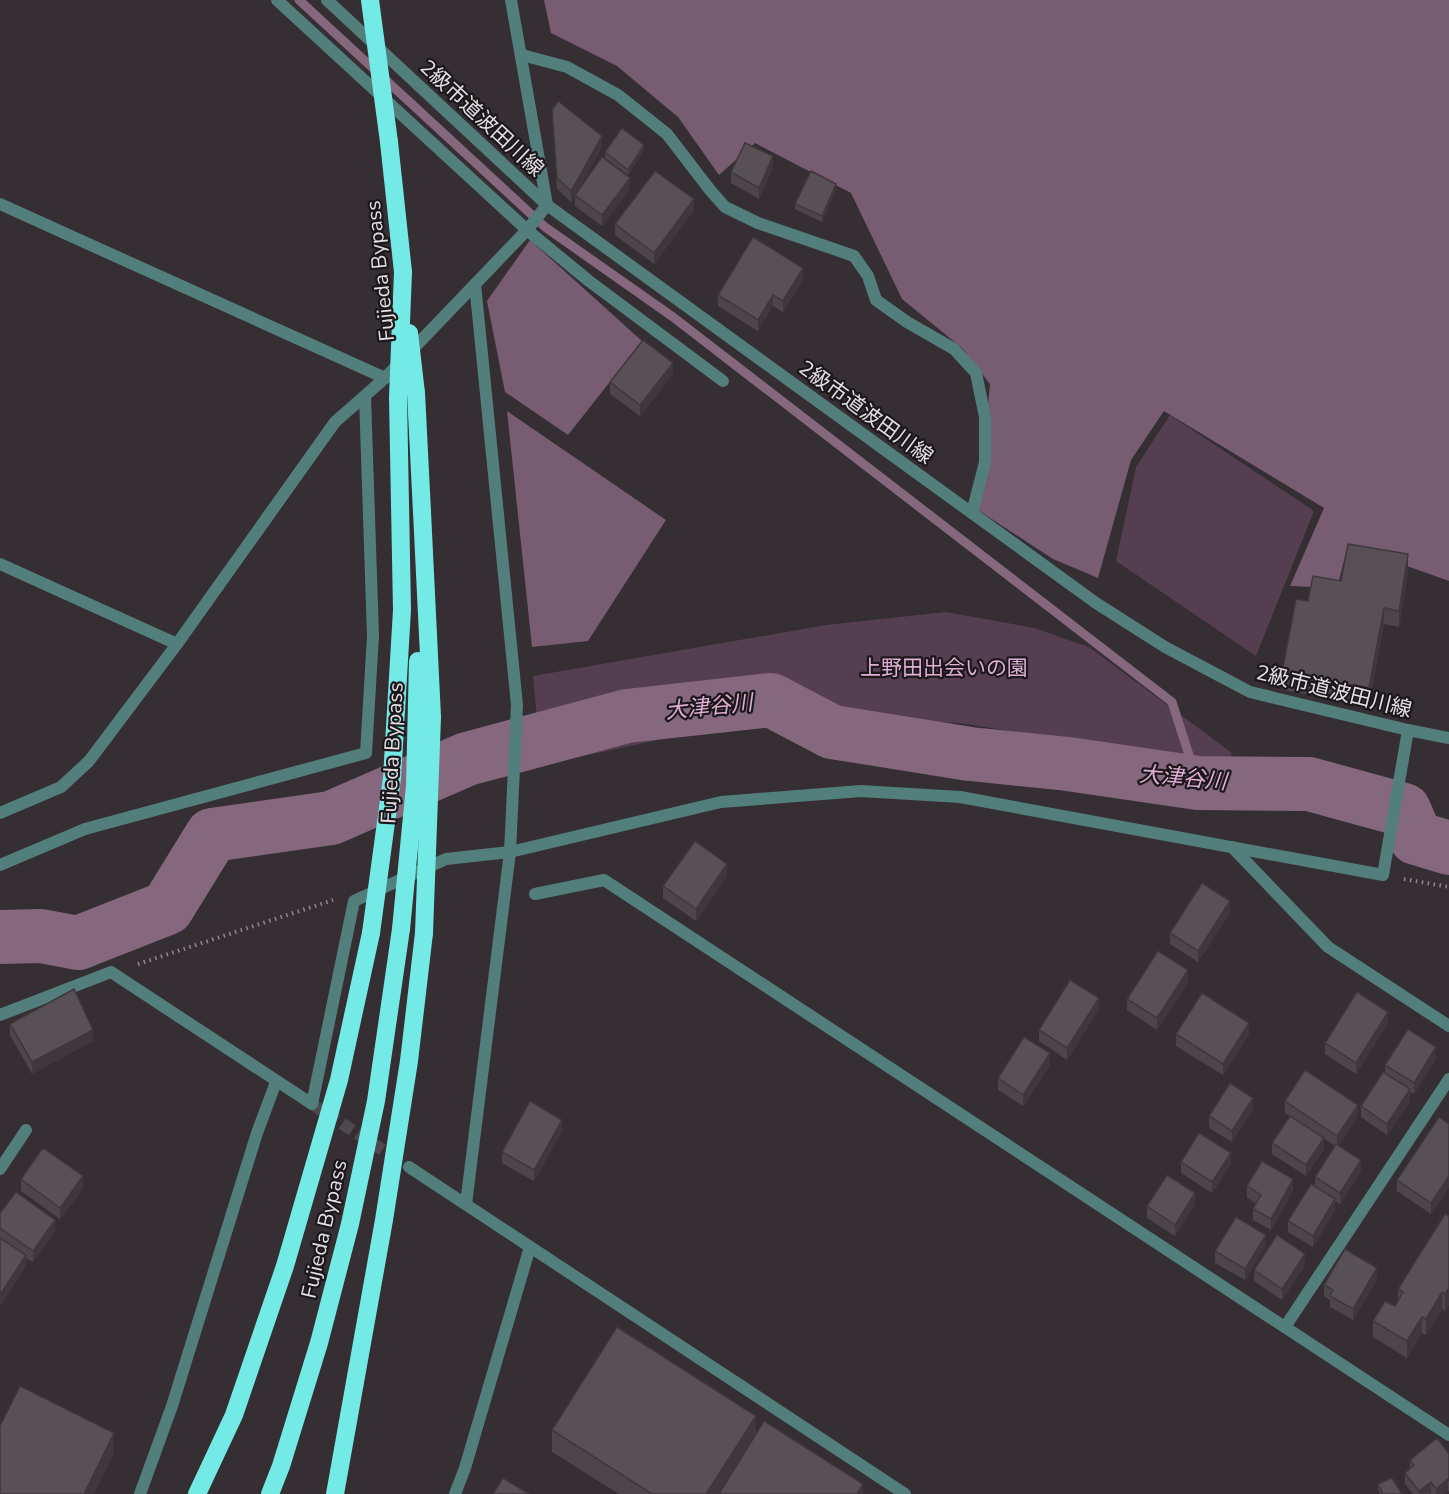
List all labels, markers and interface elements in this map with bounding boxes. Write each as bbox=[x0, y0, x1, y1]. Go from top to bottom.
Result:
street label: 2級市道波田川線 bbox=[414, 53, 550, 183]
street label: Fujieda Bypass bbox=[359, 199, 401, 343]
street label: 2級市道波田川線 bbox=[793, 354, 939, 470]
park label: 上野田出会いの園 bbox=[860, 654, 1028, 682]
street label: 2級市道波田川線 bbox=[1253, 658, 1415, 724]
street label: Fujieda Bypass bbox=[374, 682, 410, 824]
water label: 大津谷川 bbox=[664, 687, 756, 727]
water label: 大津谷川 bbox=[1138, 759, 1230, 797]
street label: Fujieda Bypass bbox=[294, 1157, 354, 1301]

